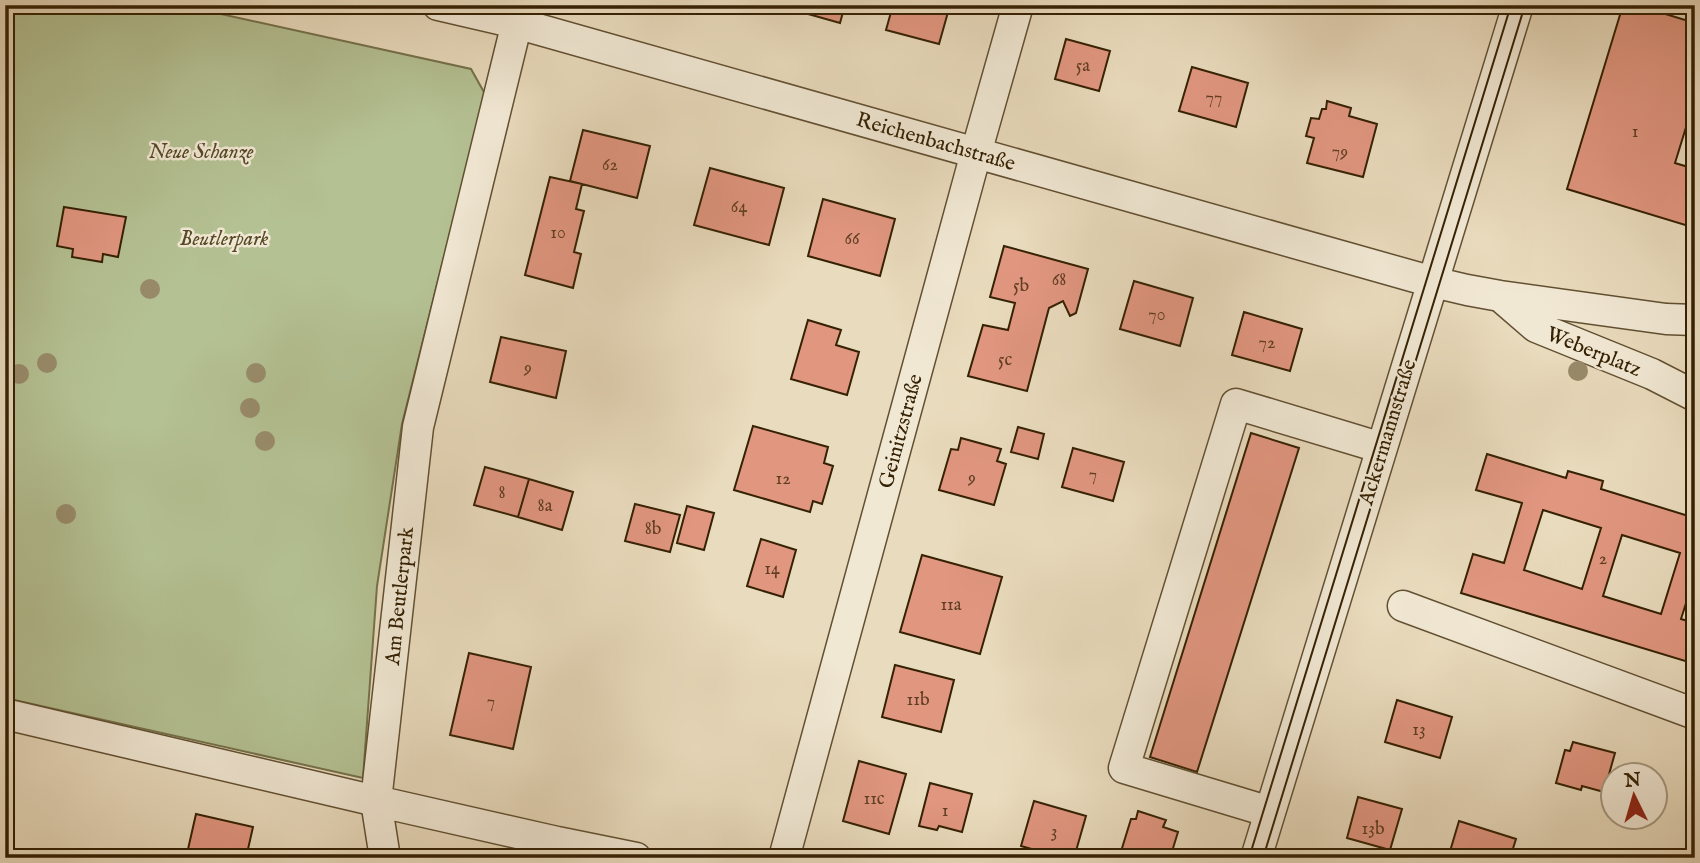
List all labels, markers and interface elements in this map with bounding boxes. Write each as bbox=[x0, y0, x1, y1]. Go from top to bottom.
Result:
house number: 5a bbox=[1076, 55, 1090, 78]
house number: 77 bbox=[1206, 87, 1222, 110]
street label: Reichenbachstraße bbox=[853, 107, 1019, 178]
house number: 1 bbox=[1632, 121, 1638, 144]
park label: Neue Schanze bbox=[148, 139, 254, 166]
house number: 79 bbox=[1332, 141, 1348, 164]
house number: 62 bbox=[602, 154, 618, 177]
house number: 64 bbox=[731, 196, 747, 219]
house number: 10 bbox=[550, 222, 566, 245]
park label: Beutlerpark bbox=[180, 226, 269, 253]
house number: 66 bbox=[844, 228, 860, 251]
house number: 68 bbox=[1052, 269, 1066, 292]
house number: 5b bbox=[1013, 275, 1029, 298]
house number: 70 bbox=[1148, 304, 1166, 327]
street label: Weberplatz bbox=[1542, 321, 1645, 384]
house number: 72 bbox=[1259, 332, 1275, 355]
house number: 5c bbox=[998, 349, 1012, 372]
street label: Ackermannstraße bbox=[1353, 356, 1424, 510]
house number: 9 bbox=[523, 357, 532, 380]
street label: Geinitzstraße bbox=[873, 371, 930, 492]
house number: 7 bbox=[1089, 464, 1097, 487]
house number: 9 bbox=[967, 467, 976, 490]
house number: 12 bbox=[775, 468, 791, 491]
house number: 8 bbox=[498, 482, 506, 505]
house number: 8a bbox=[538, 495, 553, 518]
house number: 8b bbox=[645, 518, 662, 541]
street label: Am Beutlerpark bbox=[380, 525, 421, 668]
house number: 2 bbox=[1599, 548, 1607, 571]
house number: 14 bbox=[764, 558, 780, 581]
house number: 11a bbox=[940, 594, 962, 617]
house number: 11b bbox=[906, 689, 930, 712]
house number: 7 bbox=[487, 691, 495, 714]
house number: 13 bbox=[1412, 719, 1426, 742]
north arrow bbox=[1598, 762, 1668, 832]
text: N bbox=[1622, 768, 1642, 794]
house number: 11c bbox=[863, 788, 885, 811]
house number: 1 bbox=[942, 800, 948, 823]
house number: 13b bbox=[1361, 818, 1385, 841]
house number: 3 bbox=[1051, 821, 1057, 844]

